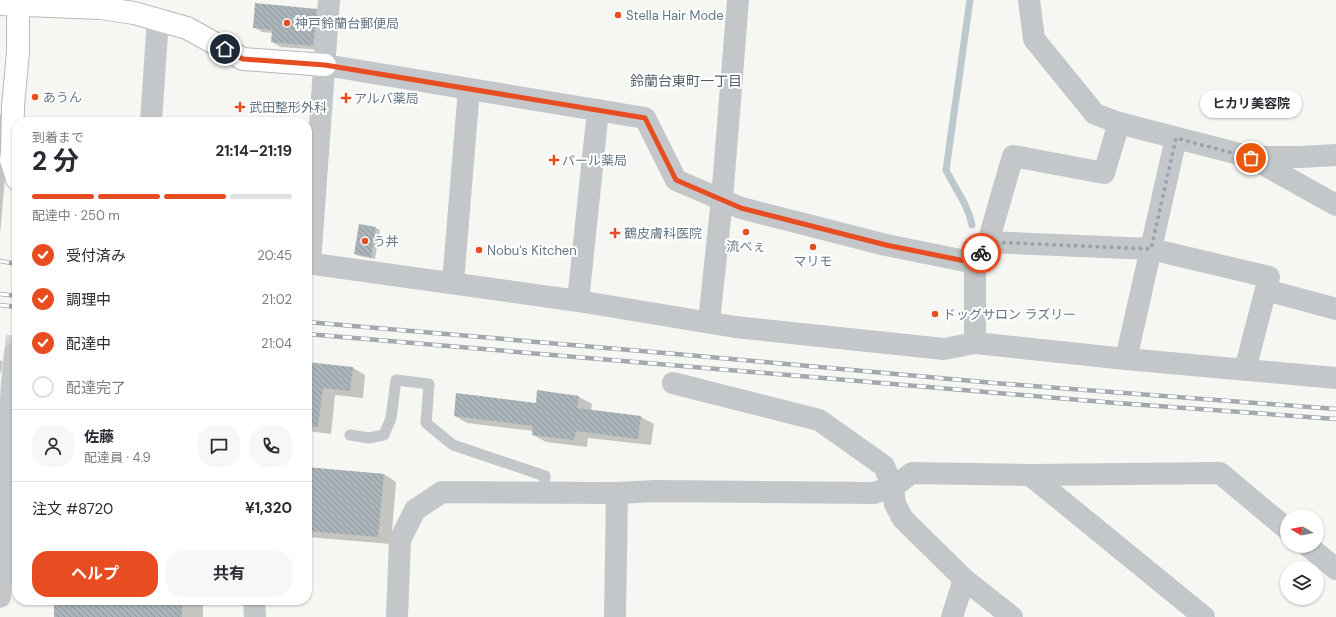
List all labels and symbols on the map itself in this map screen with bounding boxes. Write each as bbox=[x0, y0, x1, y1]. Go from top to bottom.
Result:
place label: Stella Hair Mode bbox=[626, 7, 724, 24]
marker: Stella Hair Mode bbox=[613, 10, 623, 20]
place label: 神戸鈴蘭台郵便局 bbox=[295, 15, 399, 32]
marker: 神戸鈴蘭台郵便局 bbox=[282, 18, 292, 28]
pin bbox=[208, 32, 242, 66]
district label: 鈴蘭台東町一丁目 bbox=[630, 72, 742, 90]
place label: あうん bbox=[43, 89, 82, 106]
place label: アルバ薬局 bbox=[354, 90, 419, 107]
callout: ヒカリ美容院 bbox=[1200, 90, 1302, 118]
marker: あうん bbox=[30, 92, 40, 102]
marker: アルバ薬局 bbox=[341, 93, 351, 103]
place label: 武田整形外科 bbox=[249, 99, 327, 116]
marker: 武田整形外科 bbox=[234, 101, 246, 113]
pin bbox=[1234, 141, 1268, 175]
place label: パール薬局 bbox=[562, 152, 627, 169]
marker: パール薬局 bbox=[549, 155, 559, 165]
place label: 鶴皮膚科医院 bbox=[624, 225, 702, 242]
marker: 鶴皮膚科医院 bbox=[609, 227, 621, 239]
marker: 流べぇ bbox=[741, 227, 751, 237]
place label: う丼 bbox=[373, 233, 399, 250]
courier bbox=[961, 233, 1001, 273]
marker: う丼 bbox=[360, 236, 370, 246]
place label: 流べぇ bbox=[726, 238, 766, 255]
place label: Nobu's Kitchen bbox=[487, 242, 577, 259]
marker: マリモ bbox=[808, 242, 818, 252]
marker: Nobu's Kitchen bbox=[474, 245, 484, 255]
place label: マリモ bbox=[793, 253, 833, 270]
place label: ドッグサロン ラズリー bbox=[943, 306, 1076, 323]
marker: ドッグサロン ラズリー bbox=[930, 309, 940, 319]
north arrow bbox=[1280, 509, 1324, 553]

